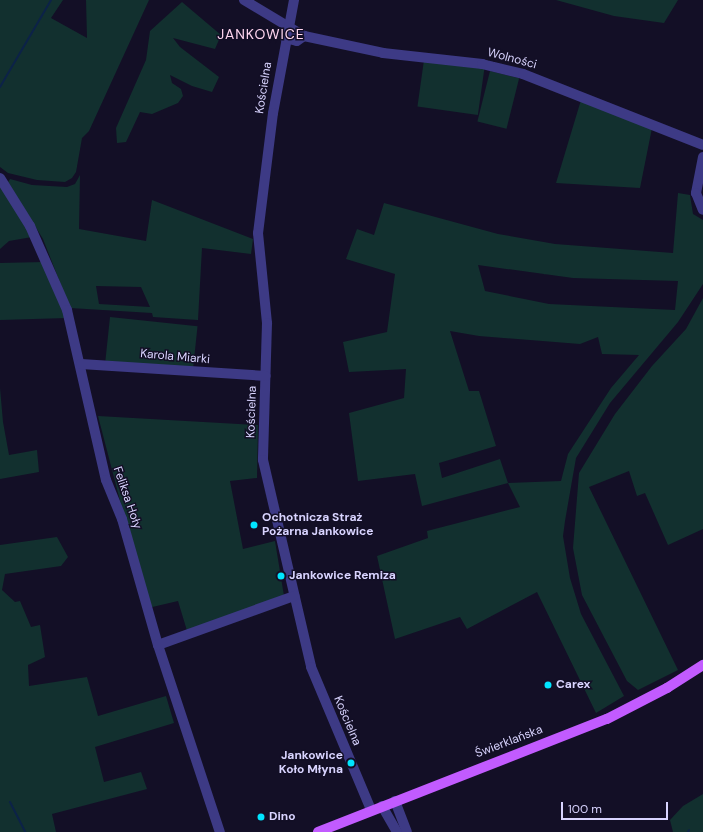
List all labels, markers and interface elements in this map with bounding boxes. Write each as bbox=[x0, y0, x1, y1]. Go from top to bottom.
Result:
district label: JANKOWICE bbox=[217, 26, 305, 42]
street label: Wolności bbox=[486, 46, 538, 72]
street label: Kościelna bbox=[253, 61, 275, 115]
street label: Karola Miarki bbox=[140, 347, 210, 367]
street label: Kościelna bbox=[244, 386, 260, 438]
street label: Feliksa Hoły bbox=[110, 465, 144, 531]
place label: Ochotnicza Straż Pożarna Jankowice bbox=[262, 511, 374, 539]
marker: Ochotnicza Straż Pożarna Jankowice bbox=[249, 520, 259, 530]
place label: Jankowice Remiza bbox=[289, 569, 396, 583]
marker: Jankowice Remiza bbox=[276, 571, 286, 581]
place label: Carex bbox=[556, 678, 590, 692]
marker: Carex bbox=[543, 680, 553, 690]
street label: Kościelna bbox=[330, 694, 364, 748]
street label: Świerklańska bbox=[473, 723, 545, 761]
place label: Jankowice Koło Młyna bbox=[279, 749, 343, 777]
marker: Jankowice Koło Młyna bbox=[346, 758, 356, 768]
scale bar bbox=[563, 794, 670, 820]
text: 100 m bbox=[568, 801, 602, 817]
place label: Dino bbox=[269, 810, 295, 824]
marker: Dino bbox=[256, 812, 266, 822]

